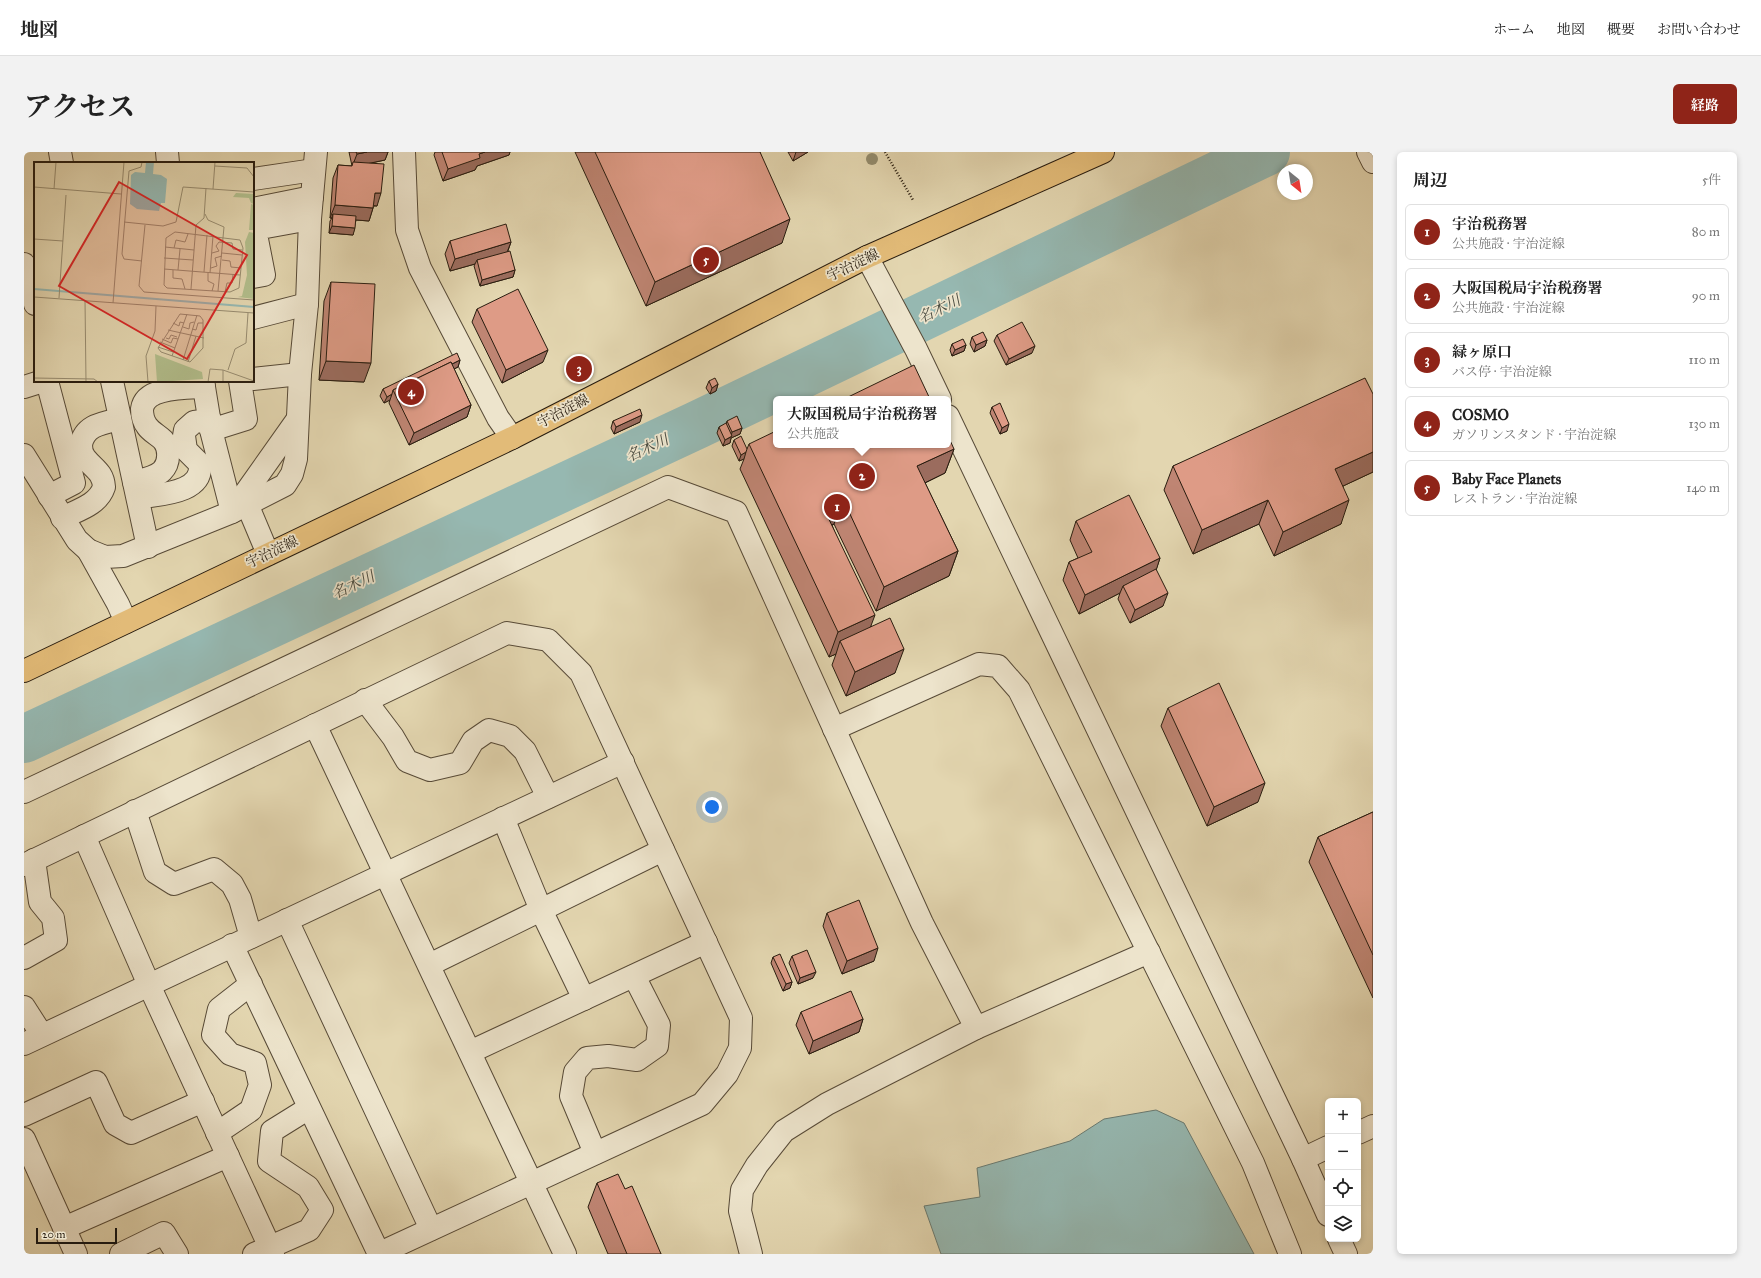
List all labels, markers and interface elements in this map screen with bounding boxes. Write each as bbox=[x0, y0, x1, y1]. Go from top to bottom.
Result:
text: 地図 bbox=[20, 18, 58, 41]
text: ホーム bbox=[1493, 21, 1535, 38]
text: 地図 bbox=[1557, 21, 1585, 38]
text: 概要 bbox=[1607, 21, 1635, 38]
text: お問い合わせ bbox=[1657, 21, 1741, 38]
button: 経路 bbox=[1673, 84, 1737, 124]
text: アクセス bbox=[24, 89, 135, 124]
inset map bbox=[34, 162, 254, 382]
north arrow bbox=[1277, 164, 1313, 200]
text: 周辺 bbox=[1413, 170, 1447, 191]
text: 5件 bbox=[1702, 172, 1721, 188]
text: 宇治税務署 bbox=[1452, 215, 1527, 233]
text: 1 bbox=[1424, 224, 1430, 240]
text: 80 m bbox=[1692, 224, 1720, 240]
text: 公共施設 · 宇治淀線 bbox=[1452, 236, 1564, 252]
pin: 5 bbox=[693, 245, 719, 275]
street label: 宇治淀線 bbox=[824, 245, 882, 285]
text: 大阪国税局宇治税務署 bbox=[1452, 279, 1602, 297]
text: 2 bbox=[1424, 288, 1430, 304]
text: 90 m bbox=[1692, 288, 1720, 304]
water label: 名木川 bbox=[915, 290, 965, 327]
text: 公共施設 · 宇治淀線 bbox=[1452, 300, 1564, 316]
text: 緑ヶ原口 bbox=[1452, 343, 1512, 361]
text: 3 bbox=[1424, 352, 1430, 368]
text: 110 m bbox=[1688, 352, 1720, 368]
pin: 3 bbox=[566, 354, 592, 384]
text: バス停 · 宇治淀線 bbox=[1452, 364, 1551, 380]
pin: 4 bbox=[398, 377, 424, 407]
street label: 宇治淀線 bbox=[534, 390, 592, 432]
popup bbox=[773, 396, 951, 448]
text: 大阪国税局宇治税務署 bbox=[787, 405, 937, 423]
text: COSMO bbox=[1452, 406, 1509, 424]
text: 4 bbox=[1423, 416, 1431, 432]
text: 130 m bbox=[1688, 416, 1720, 432]
text: 公共施設 bbox=[787, 426, 839, 442]
text: ガソリンスタンド · 宇治淀線 bbox=[1452, 427, 1616, 443]
water label: 名木川 bbox=[623, 429, 673, 466]
pin: 2 bbox=[849, 461, 875, 491]
text: Baby Face Planets bbox=[1452, 470, 1561, 488]
text: 5 bbox=[1424, 480, 1430, 496]
text: 140 m bbox=[1686, 480, 1720, 496]
text: レストラン · 宇治淀線 bbox=[1452, 491, 1577, 507]
pin: 1 bbox=[824, 492, 850, 522]
street label: 宇治淀線 bbox=[243, 532, 301, 572]
water label: 名木川 bbox=[329, 566, 379, 603]
your location bbox=[702, 797, 722, 817]
map controls bbox=[1325, 1098, 1361, 1242]
button: + bbox=[1325, 1098, 1361, 1134]
button: − bbox=[1325, 1134, 1361, 1170]
button: locate bbox=[1325, 1170, 1361, 1206]
button: layers bbox=[1325, 1206, 1361, 1242]
scale bar bbox=[36, 1226, 117, 1245]
text: 20 m bbox=[42, 1228, 65, 1241]

